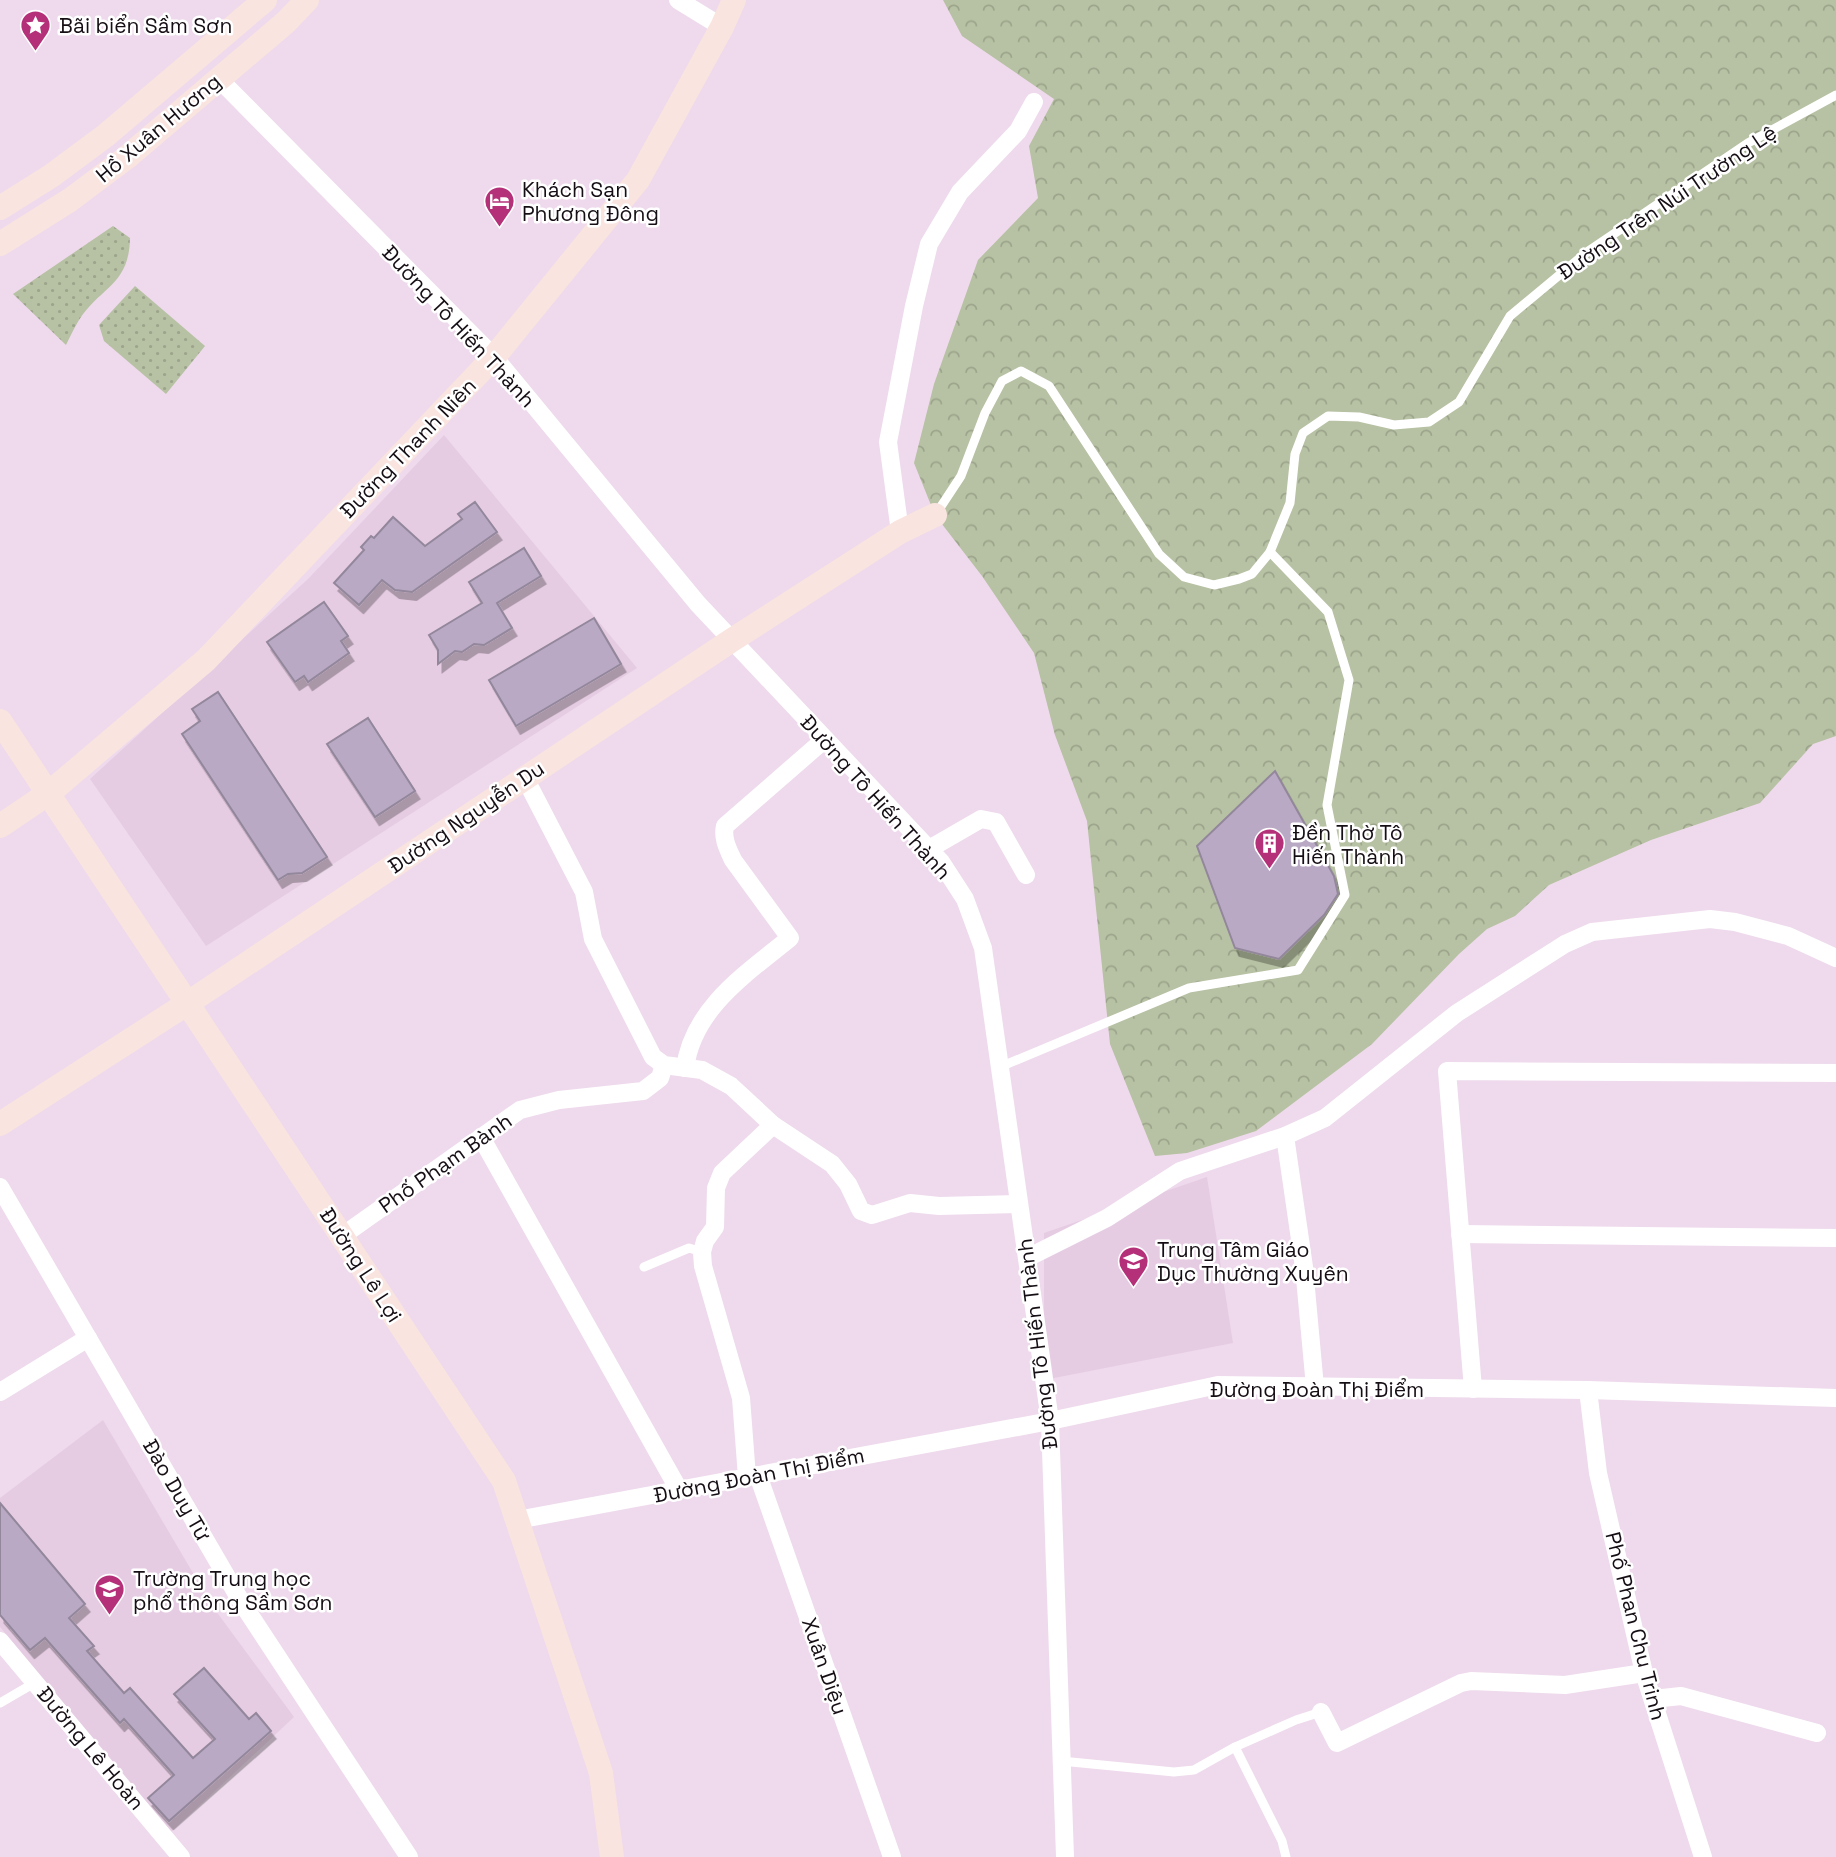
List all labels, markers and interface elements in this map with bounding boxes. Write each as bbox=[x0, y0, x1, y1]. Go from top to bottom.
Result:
place icon: Bãi biển Sầm Sơn bbox=[19, 8, 53, 52]
place label: Bãi biển Sầm Sơn bbox=[59, 12, 232, 39]
street label: Hồ Xuân Hương bbox=[90, 68, 226, 188]
street label: Đường Trên Núi Trường Lệ bbox=[1552, 119, 1782, 285]
place label: Khách Sạn Phương Đông bbox=[522, 176, 659, 227]
hotel icon: Khách Sạn Phương Đông bbox=[482, 184, 516, 228]
street label: Đường Tô Hiến Thành bbox=[377, 239, 541, 413]
street label: Đường Thanh Niên bbox=[334, 372, 482, 524]
street label: Đường Tô Hiến Thành bbox=[795, 709, 957, 885]
street label: Đường Nguyễn Du bbox=[383, 755, 549, 879]
place label: Đền Thờ Tô Hiến Thành bbox=[1292, 819, 1404, 870]
building icon: Đền Thờ Tô Hiến Thành bbox=[1252, 827, 1286, 871]
street label: Phố Phạm Bành bbox=[373, 1107, 517, 1219]
street label: Đường Lê Lợi bbox=[314, 1203, 408, 1327]
place label: Trung Tâm Giáo Dục Thường Xuyên bbox=[1157, 1236, 1349, 1287]
street label: Đường Tô Hiến Thành bbox=[1011, 1237, 1063, 1451]
school or university icon: Trung Tâm Giáo Dục Thường Xuyên bbox=[1117, 1244, 1151, 1288]
street label: Đường Đoàn Thị Điểm bbox=[1210, 1376, 1424, 1403]
street label: Đào Duy Từ bbox=[137, 1434, 217, 1546]
street label: Đường Đoàn Thị Điểm bbox=[651, 1441, 867, 1509]
street label: Phố Phan Chu Trinh bbox=[1600, 1529, 1672, 1723]
place label: Trường Trung học phổ thông Sầm Sơn bbox=[133, 1565, 332, 1616]
school or university icon: Trường Trung học phổ thông Sầm Sơn bbox=[93, 1573, 127, 1617]
street label: Xuân Diệu bbox=[796, 1614, 854, 1718]
street label: Đường Lê Hoàn bbox=[31, 1681, 151, 1815]

